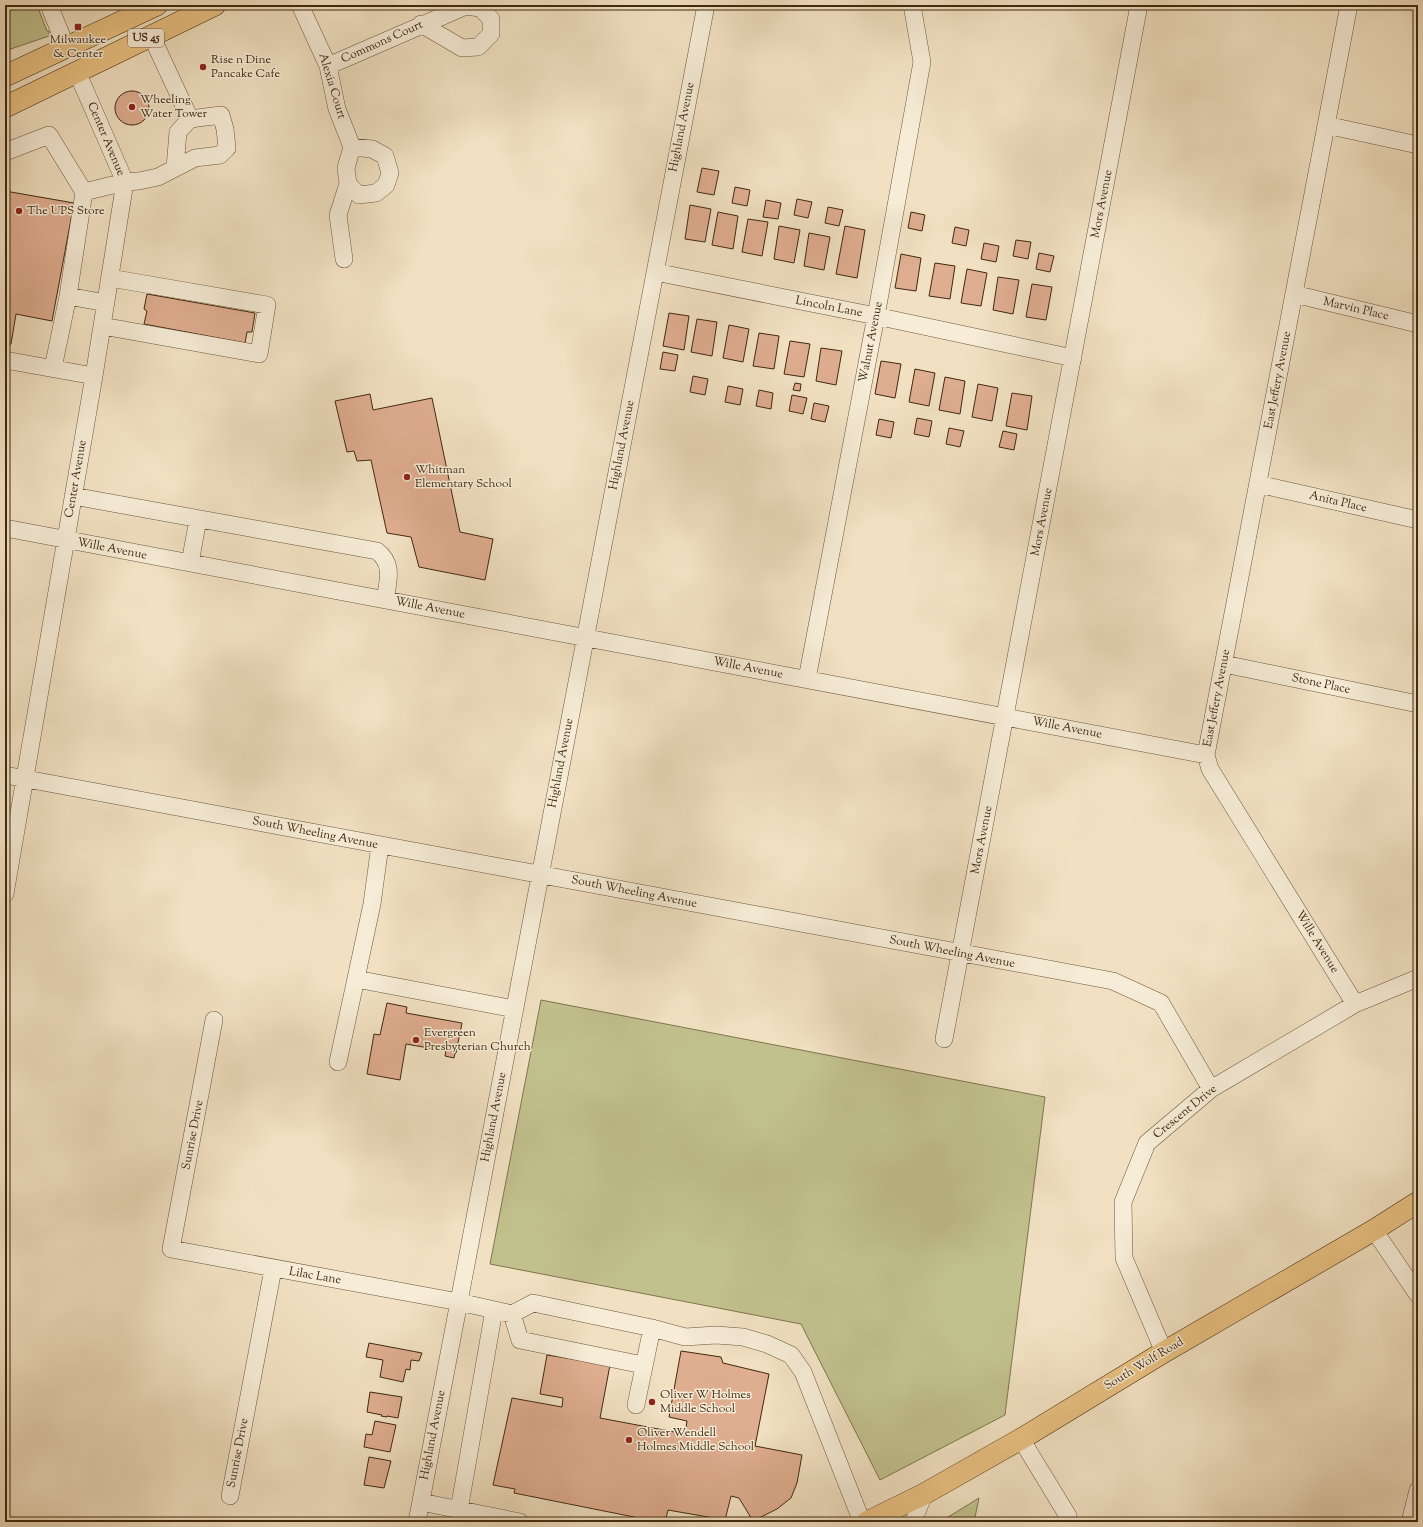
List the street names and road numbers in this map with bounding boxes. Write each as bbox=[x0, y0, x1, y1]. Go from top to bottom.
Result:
street label: Commons Court bbox=[338, 16, 426, 68]
road number: US 45 bbox=[128, 29, 164, 47]
street label: Alexia Court bbox=[313, 51, 351, 121]
street label: Highland Avenue bbox=[664, 80, 700, 173]
street label: Center Avenue bbox=[82, 99, 130, 179]
street label: Mors Avenue bbox=[1087, 168, 1118, 240]
street label: Lincoln Lane bbox=[794, 292, 864, 322]
street label: Marvin Place bbox=[1321, 293, 1391, 325]
street label: Walnut Avenue bbox=[854, 300, 888, 384]
street label: East Jeffery Avenue bbox=[1260, 329, 1296, 430]
street label: Highland Avenue bbox=[604, 398, 640, 491]
street label: Center Avenue bbox=[60, 438, 92, 519]
street label: Mors Avenue bbox=[1027, 486, 1058, 558]
street label: Anita Place bbox=[1307, 487, 1369, 517]
street label: Wille Avenue bbox=[76, 533, 149, 565]
street label: Wille Avenue bbox=[394, 592, 467, 624]
street label: East Jeffery Avenue bbox=[1199, 647, 1235, 748]
street label: Wille Avenue bbox=[712, 652, 785, 684]
street label: Stone Place bbox=[1290, 669, 1352, 699]
street label: Wille Avenue bbox=[1031, 712, 1104, 744]
street label: Highland Avenue bbox=[543, 716, 579, 809]
street label: Mors Avenue bbox=[967, 804, 998, 876]
street label: South Wheeling Avenue bbox=[250, 812, 380, 854]
street label: South Wheeling Avenue bbox=[569, 871, 699, 913]
street label: Wille Avenue bbox=[1291, 907, 1344, 977]
street label: South Wheeling Avenue bbox=[887, 931, 1017, 973]
street label: Highland Avenue bbox=[476, 1070, 512, 1163]
street label: Crescent Drive bbox=[1149, 1080, 1221, 1143]
street label: Sunrise Drive bbox=[177, 1098, 209, 1171]
street label: Lilac Lane bbox=[288, 1263, 343, 1290]
street label: South Wolf Road bbox=[1101, 1333, 1187, 1395]
street label: Highland Avenue bbox=[415, 1388, 451, 1481]
street label: Sunrise Drive bbox=[222, 1416, 254, 1489]

